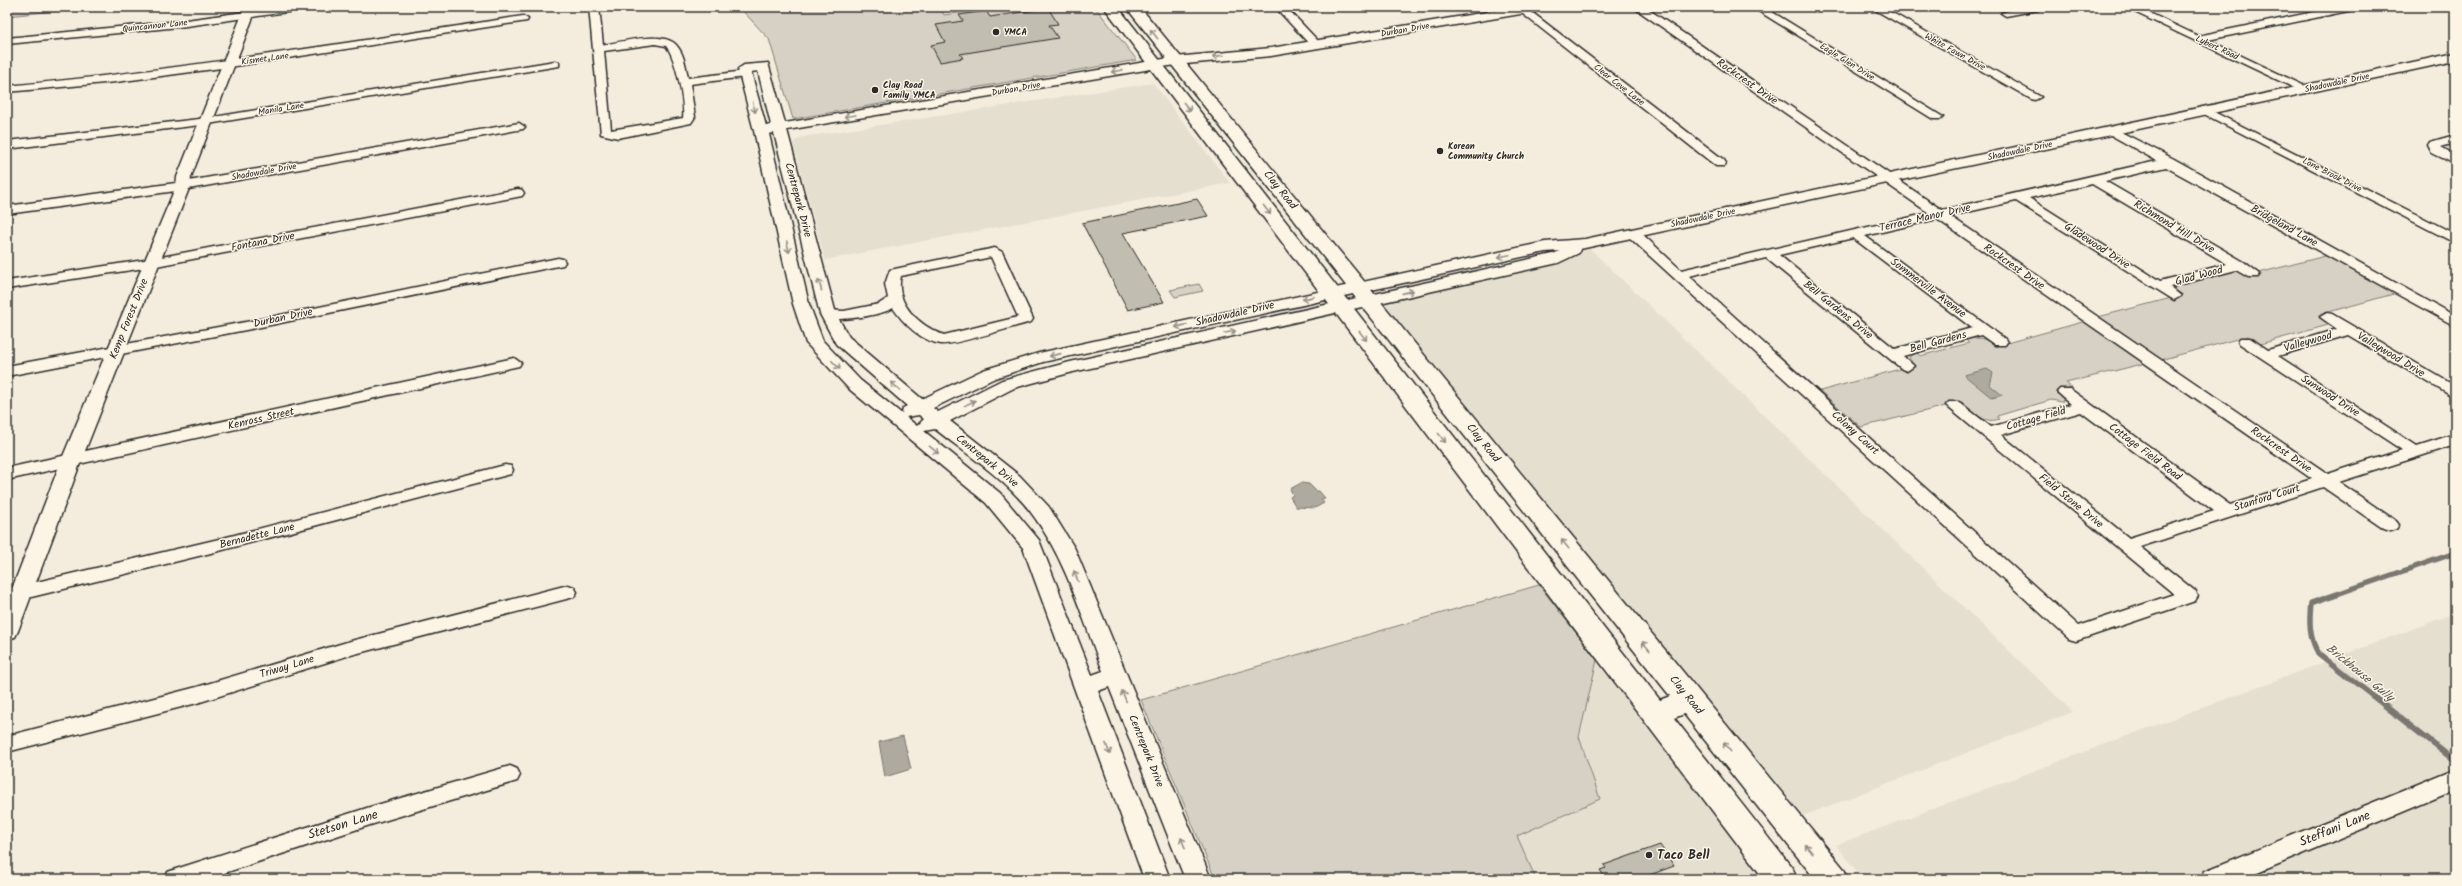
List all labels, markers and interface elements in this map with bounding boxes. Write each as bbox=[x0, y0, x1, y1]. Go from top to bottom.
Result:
street label: Quincannon Lane bbox=[122, 15, 188, 37]
street label: Durban Drive bbox=[1379, 18, 1431, 42]
place label: YMCA bbox=[1004, 25, 1027, 40]
marker: YMCA bbox=[991, 27, 1001, 37]
one-way arrow bbox=[1150, 29, 1159, 39]
street label: White Fawn Drive bbox=[1922, 29, 1988, 75]
street label: Lybert Road bbox=[2193, 31, 2241, 65]
street label: Eagle Glen Drive bbox=[1816, 39, 1878, 85]
street label: Kismet Lane bbox=[240, 48, 290, 70]
one-way arrow bbox=[1212, 52, 1225, 60]
street label: Rockcrest Drive bbox=[1713, 54, 1781, 110]
street label: Clear Cove Lane bbox=[1590, 60, 1648, 110]
one-way arrow bbox=[1110, 67, 1123, 75]
street label: Shadowdale Drive bbox=[2303, 69, 2371, 97]
street label: Durban Drive bbox=[990, 77, 1042, 101]
place label: Clay Road Family YMCA bbox=[883, 78, 936, 103]
marker: Clay Road Family YMCA bbox=[870, 85, 880, 95]
street label: Manila Lane bbox=[257, 98, 305, 120]
one-way arrow bbox=[751, 100, 758, 113]
one-way arrow bbox=[1183, 102, 1191, 113]
one-way arrow bbox=[844, 112, 857, 120]
street label: Shadowdale Drive bbox=[1986, 137, 2054, 165]
place label: Korean Community Church bbox=[1448, 139, 1524, 164]
marker: Korean Community Church bbox=[1435, 146, 1445, 156]
street label: Lone Brook Drive bbox=[2300, 154, 2364, 196]
street label: Shadowdale Drive bbox=[230, 159, 298, 185]
street label: Centrepark Drive bbox=[779, 161, 817, 239]
street label: Clay Road bbox=[1259, 166, 1302, 214]
street label: Richmond Hill Drive bbox=[2130, 196, 2218, 258]
street label: Terrace Manor Drive bbox=[1878, 199, 1972, 237]
street label: Bridgeland Lane bbox=[2247, 200, 2321, 252]
street label: Shadowdale Drive bbox=[1669, 204, 1737, 232]
one-way arrow bbox=[1262, 205, 1271, 216]
street label: Gladewood Drive bbox=[2061, 218, 2133, 274]
street label: Fontana Drive bbox=[230, 227, 296, 257]
street label: Rockcrest Drive bbox=[1980, 239, 2048, 295]
one-way arrow bbox=[785, 240, 793, 253]
one-way arrow bbox=[1498, 252, 1511, 260]
street label: Sommerville Avenue bbox=[1886, 253, 1970, 323]
street label: Glad Wood bbox=[2173, 261, 2225, 291]
street label: Kemp Forest Drive bbox=[105, 276, 153, 362]
street label: Bell Gardens Drive bbox=[1799, 276, 1877, 344]
one-way arrow bbox=[816, 278, 823, 291]
one-way arrow bbox=[1401, 288, 1414, 296]
one-way arrow bbox=[1302, 294, 1315, 302]
street label: Shadowdale Drive bbox=[1194, 296, 1276, 332]
street label: Durban Drive bbox=[252, 303, 314, 333]
one-way arrow bbox=[1175, 323, 1188, 331]
street label: Bell Gardens bbox=[1908, 326, 1969, 358]
street label: Valleywood bbox=[2282, 326, 2335, 357]
one-way arrow bbox=[1223, 327, 1236, 335]
street label: Valleywood Drive bbox=[2353, 328, 2429, 382]
one-way arrow bbox=[1358, 330, 1367, 341]
one-way arrow bbox=[1048, 352, 1061, 359]
one-way arrow bbox=[831, 360, 841, 370]
street label: Sunwood Drive bbox=[2297, 370, 2363, 422]
one-way arrow bbox=[889, 381, 900, 390]
one-way arrow bbox=[964, 398, 976, 406]
street label: Kenross Street bbox=[226, 402, 297, 435]
street label: Cottage Field bbox=[2004, 402, 2068, 436]
street label: Colony Court bbox=[1827, 406, 1884, 460]
street label: Cottage Field Road bbox=[2105, 418, 2186, 486]
street label: Clay Road bbox=[1462, 419, 1505, 467]
street label: Rockcrest Drive bbox=[2247, 422, 2315, 478]
street label: Centrepark Drive bbox=[951, 430, 1023, 492]
one-way arrow bbox=[1438, 433, 1447, 444]
one-way arrow bbox=[929, 445, 939, 454]
street label: Field Stone Drive bbox=[2035, 469, 2107, 533]
street label: Stanford Court bbox=[2232, 479, 2303, 517]
street label: Bernadette Lane bbox=[218, 518, 297, 554]
one-way arrow bbox=[1560, 539, 1569, 550]
one-way arrow bbox=[1072, 570, 1079, 582]
water label: Brickhouse Gully bbox=[2322, 639, 2400, 708]
one-way arrow bbox=[1642, 640, 1650, 651]
street label: Triway Lane bbox=[257, 650, 317, 684]
street label: Clay Road bbox=[1665, 671, 1708, 719]
one-way arrow bbox=[1120, 691, 1128, 703]
street label: Centrepark Drive bbox=[1123, 712, 1169, 790]
one-way arrow bbox=[1105, 742, 1113, 754]
one-way arrow bbox=[1723, 742, 1732, 753]
street label: Stetson Lane bbox=[305, 804, 381, 846]
street label: Steffani Lane bbox=[2296, 805, 2374, 853]
one-way arrow bbox=[1179, 837, 1187, 849]
one-way arrow bbox=[1804, 843, 1813, 854]
place label: Taco Bell bbox=[1657, 845, 1710, 866]
marker: Taco Bell bbox=[1644, 850, 1654, 860]

